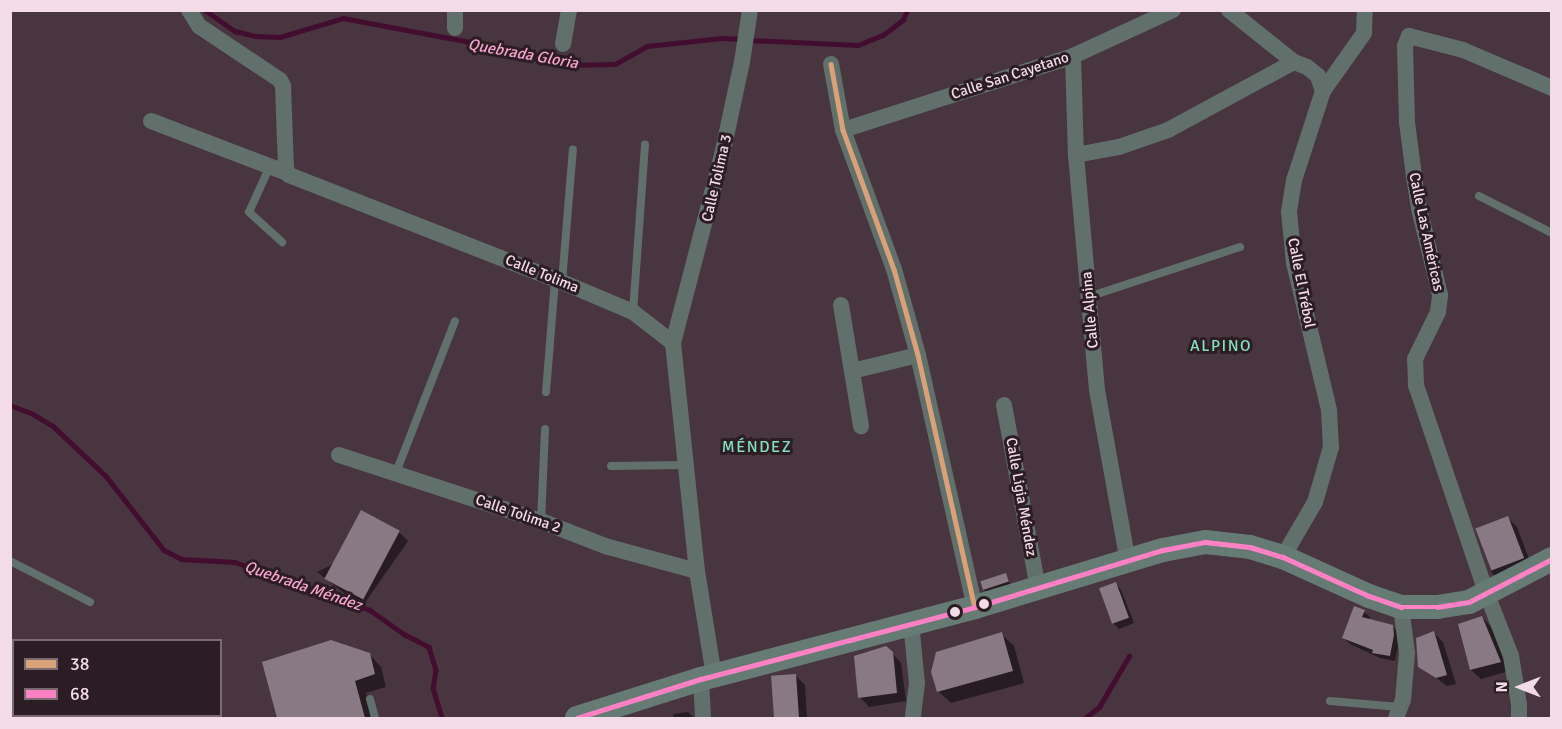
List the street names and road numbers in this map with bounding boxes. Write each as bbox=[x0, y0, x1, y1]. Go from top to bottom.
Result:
street label: Calle San Cayetano bbox=[949, 48, 1071, 104]
street label: Calle Tolima 3 bbox=[698, 133, 736, 223]
street label: Calle Las Américas bbox=[1405, 171, 1447, 293]
street label: Calle El Trébol bbox=[1283, 236, 1319, 330]
street label: Calle Tolima bbox=[503, 251, 581, 297]
street label: Calle Alpina bbox=[1078, 271, 1102, 349]
street label: Calle Ligia Méndez bbox=[1002, 436, 1040, 558]
street label: Calle Tolima 2 bbox=[473, 491, 563, 537]

